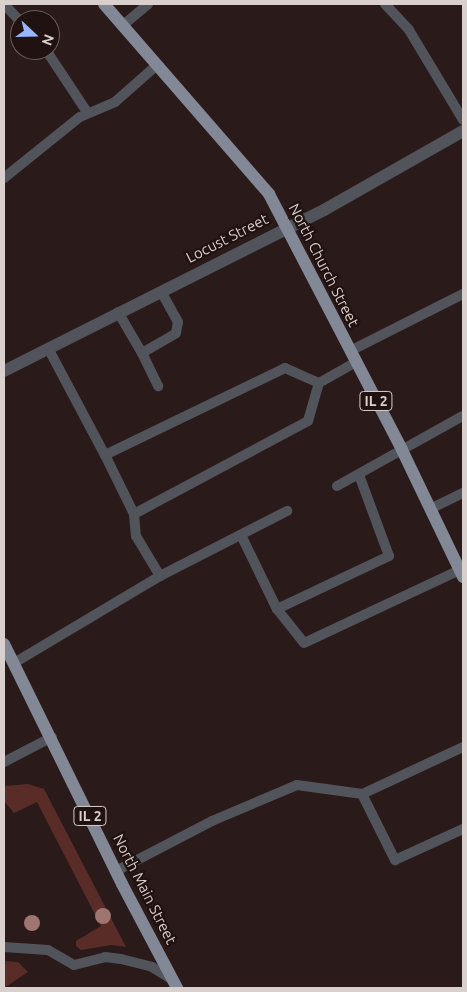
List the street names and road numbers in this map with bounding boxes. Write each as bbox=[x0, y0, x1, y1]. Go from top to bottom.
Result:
street label: North Church Street bbox=[285, 200, 363, 330]
street label: Locust Street bbox=[183, 210, 271, 266]
road number: IL 2 bbox=[358, 390, 394, 412]
road number: IL 2 bbox=[72, 804, 108, 828]
street label: North Main Street bbox=[109, 831, 181, 947]

